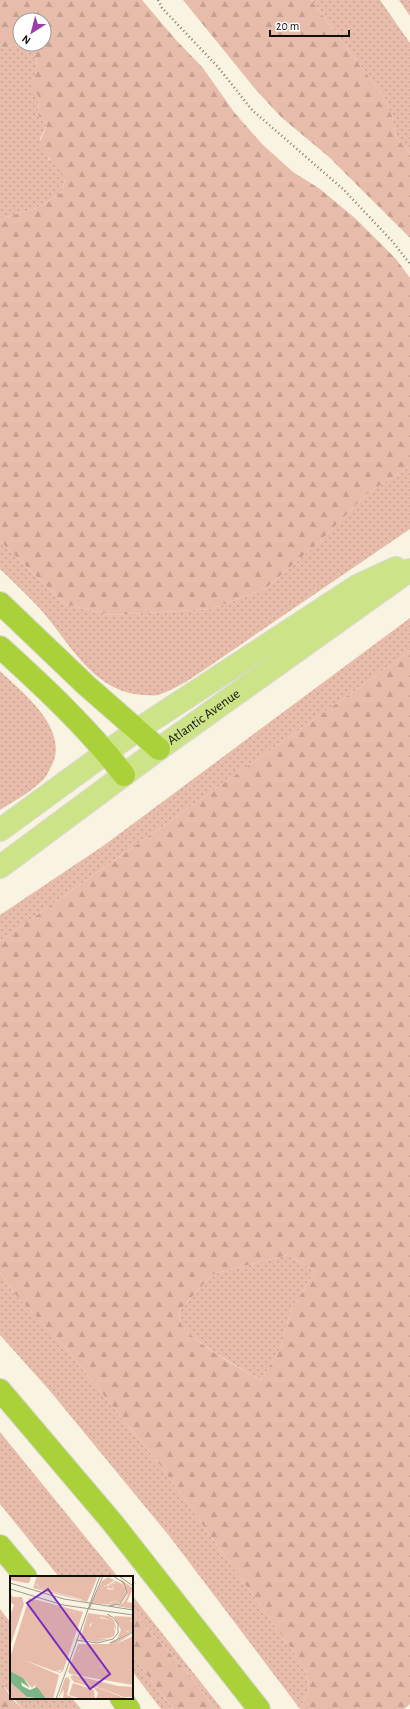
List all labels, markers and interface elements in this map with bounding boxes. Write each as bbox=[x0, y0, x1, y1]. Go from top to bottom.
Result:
north arrow bbox=[12, 12, 52, 52]
scale bar bbox=[270, 12, 349, 38]
text: 20 m bbox=[276, 20, 299, 32]
text: N bbox=[20, 33, 33, 46]
street label: Atlantic Avenue bbox=[165, 686, 243, 748]
inset map bbox=[10, 1576, 133, 1699]

